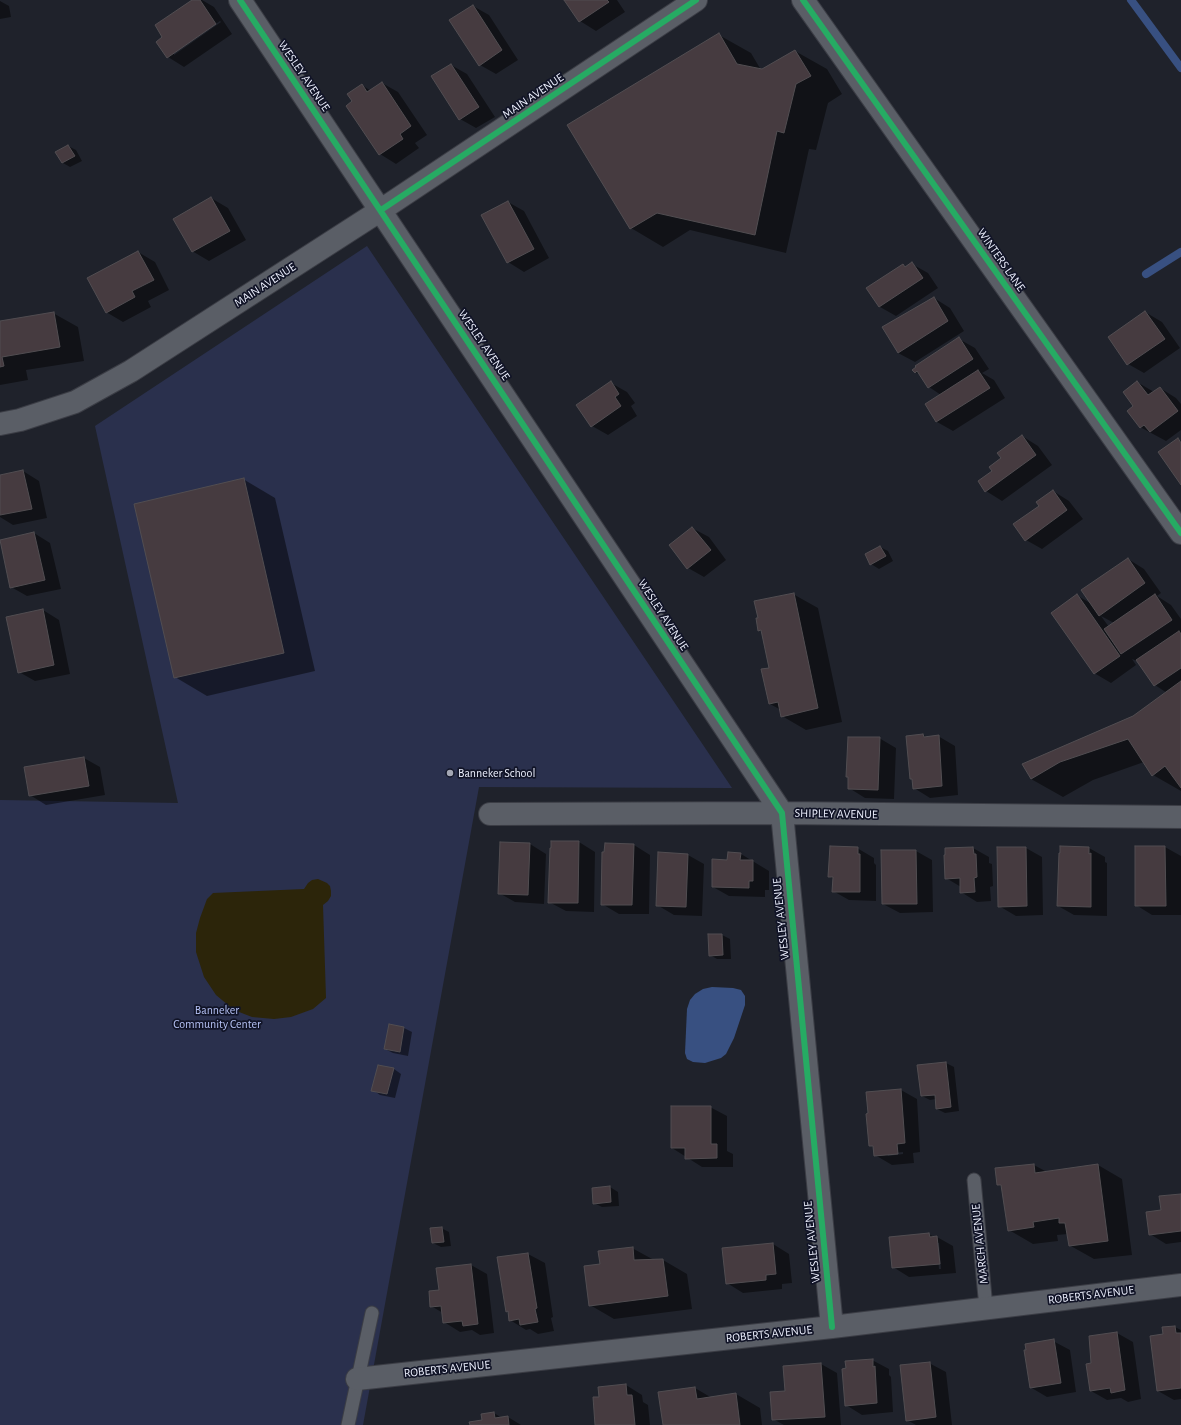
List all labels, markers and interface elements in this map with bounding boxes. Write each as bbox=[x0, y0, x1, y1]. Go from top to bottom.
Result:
street label: WESLEY AVENUE bbox=[275, 38, 333, 114]
street label: MAIN AVENUE bbox=[500, 70, 566, 122]
street label: WINTERS LANE bbox=[974, 226, 1028, 294]
street label: MAIN AVENUE bbox=[232, 260, 298, 310]
street label: WESLEY AVENUE bbox=[455, 307, 513, 383]
street label: WESLEY AVENUE bbox=[635, 577, 691, 653]
place label: Banneker School bbox=[458, 766, 535, 780]
marker: Banneker School bbox=[445, 768, 455, 778]
street label: SHIPLEY AVENUE bbox=[794, 806, 878, 822]
street label: WESLEY AVENUE bbox=[770, 877, 792, 961]
park label: Banneker Community Center bbox=[173, 1003, 261, 1031]
street label: WESLEY AVENUE bbox=[801, 1200, 823, 1284]
street label: MARCH AVENUE bbox=[969, 1203, 991, 1285]
street label: ROBERTS AVENUE bbox=[1047, 1283, 1135, 1307]
street label: ROBERTS AVENUE bbox=[725, 1322, 813, 1346]
street label: ROBERTS AVENUE bbox=[403, 1357, 491, 1381]

